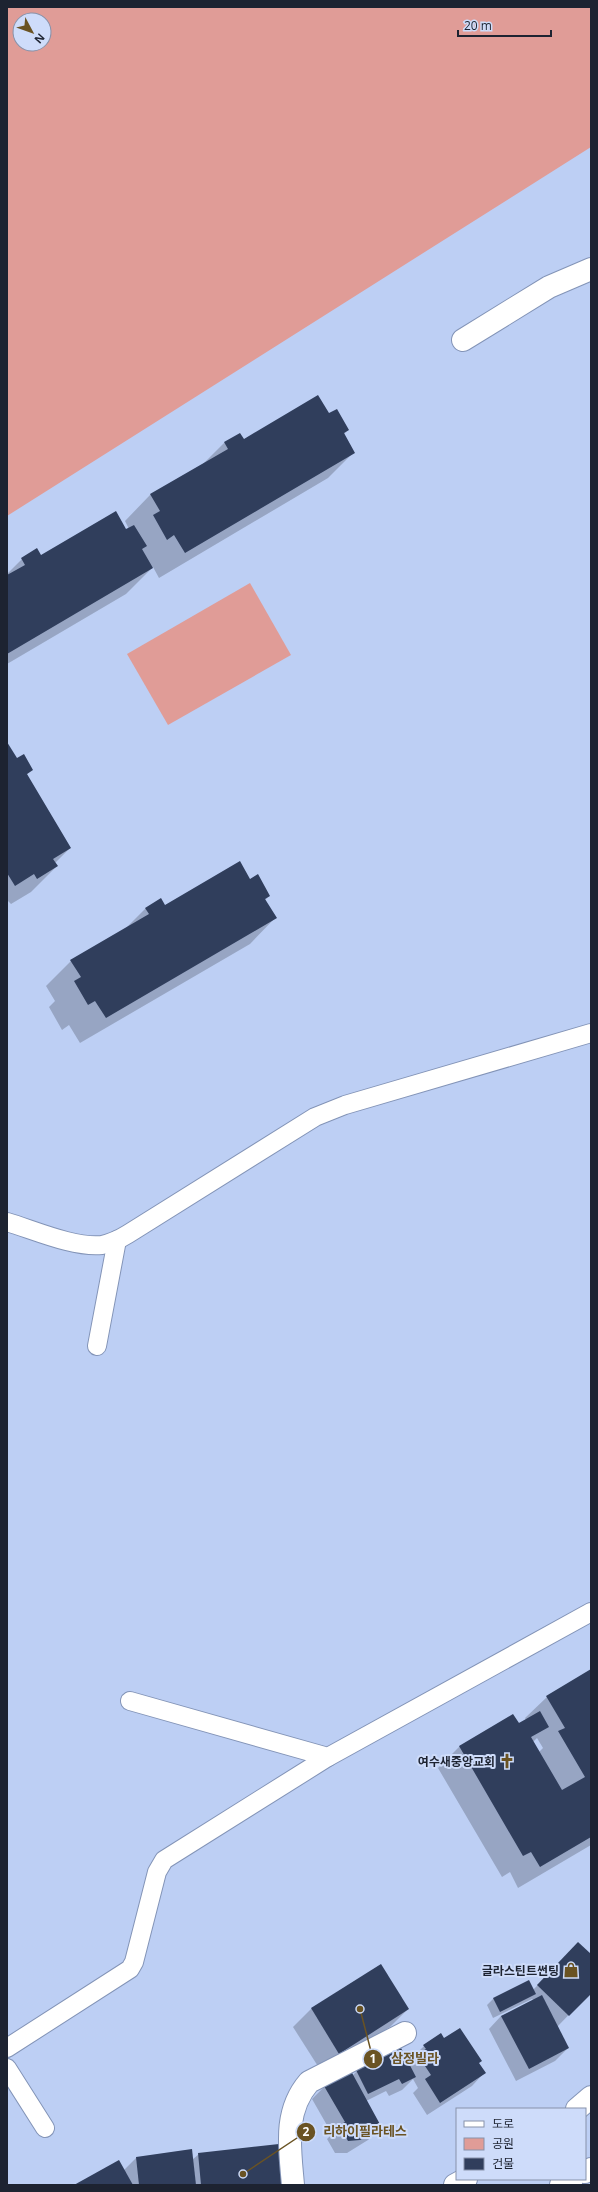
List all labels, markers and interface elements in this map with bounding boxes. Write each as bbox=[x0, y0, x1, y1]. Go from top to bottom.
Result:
north arrow bbox=[12, 12, 52, 52]
scale bar bbox=[458, 12, 551, 38]
text: 20 m bbox=[464, 17, 492, 34]
text: N bbox=[31, 31, 49, 47]
church icon: 여수새중앙교회 bbox=[498, 1752, 516, 1770]
place label: 여수새중앙교회 bbox=[418, 1753, 495, 1770]
shop icon: 글라스틴트썬팅 bbox=[562, 1961, 580, 1979]
place label: 글라스틴트썬팅 bbox=[482, 1962, 559, 1979]
callout: 삼정빌라 bbox=[363, 2046, 447, 2071]
text: 삼정빌라 bbox=[391, 2049, 439, 2067]
text: 1 bbox=[370, 2050, 376, 2067]
legend bbox=[456, 2108, 586, 2180]
text: 도로 bbox=[492, 2115, 514, 2132]
callout: 리하이필라테스 bbox=[296, 2119, 415, 2144]
text: 리하이필라테스 bbox=[323, 2122, 407, 2140]
text: 2 bbox=[303, 2123, 310, 2140]
text: 공원 bbox=[492, 2135, 514, 2152]
text: 건물 bbox=[492, 2155, 514, 2172]

